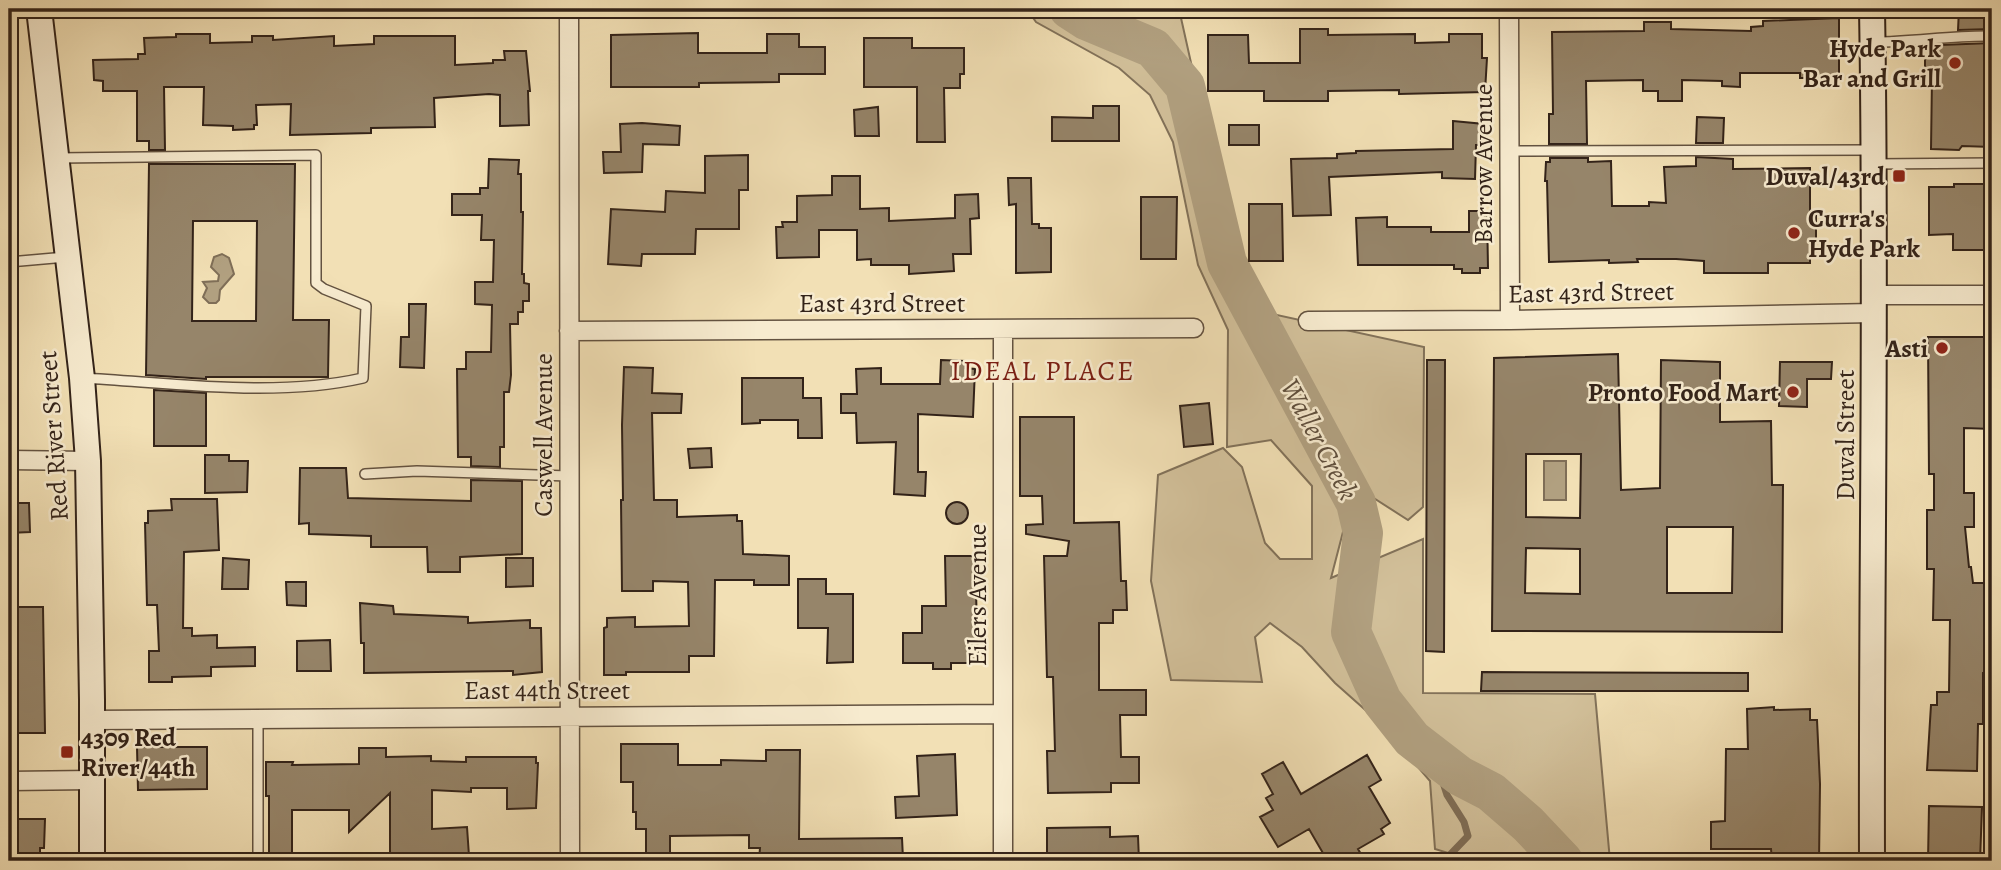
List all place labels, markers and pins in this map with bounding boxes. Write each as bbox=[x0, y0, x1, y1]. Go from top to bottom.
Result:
place label: Hyde Park Bar and Grill bbox=[1803, 31, 1942, 96]
marker: Hyde Park Bar and Grill bbox=[1947, 55, 1963, 71]
place label: Duval/43rd bbox=[1765, 159, 1886, 194]
marker: Duval/43rd bbox=[1891, 168, 1907, 184]
place label: Curra's Hyde Park bbox=[1808, 201, 1920, 266]
marker: Curra's Hyde Park bbox=[1786, 225, 1802, 241]
place label: Asti bbox=[1884, 331, 1928, 366]
marker: Asti bbox=[1934, 340, 1950, 356]
place label: Pronto Food Mart bbox=[1588, 375, 1779, 410]
marker: Pronto Food Mart bbox=[1785, 384, 1801, 400]
place label: 4309 Red River/44th bbox=[81, 720, 195, 785]
marker: 4309 Red River/44th bbox=[59, 744, 75, 760]

